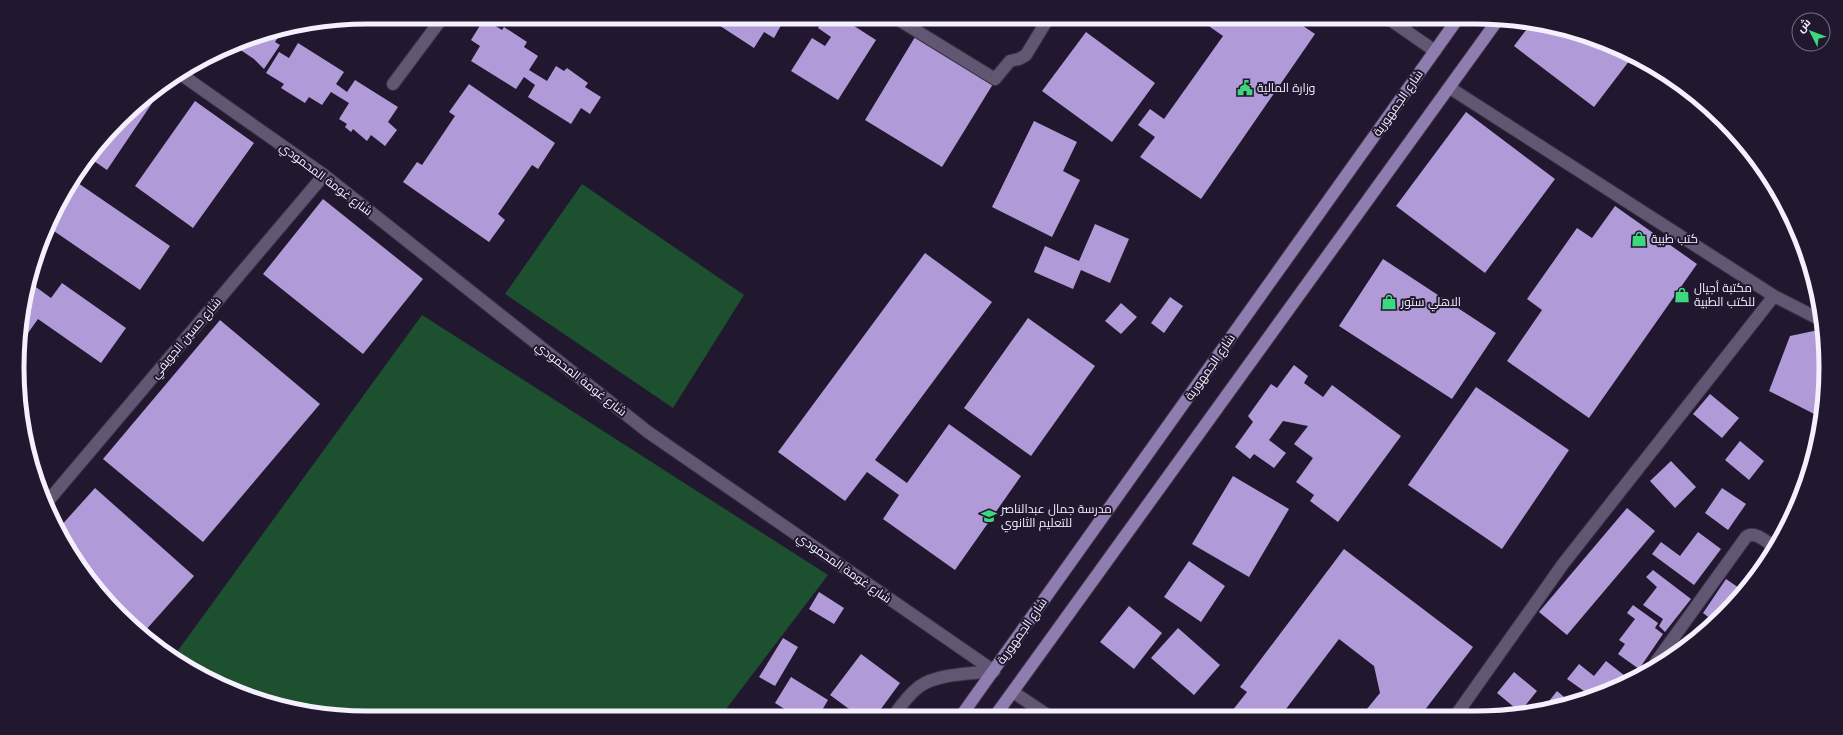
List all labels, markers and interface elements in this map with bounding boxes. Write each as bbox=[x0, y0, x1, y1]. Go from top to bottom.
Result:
north arrow bbox=[1791, 12, 1831, 52]
text: ش bbox=[1794, 16, 1813, 35]
street label: شارع الجمهورية bbox=[1370, 67, 1427, 139]
public building icon: وزارة المالية bbox=[1236, 79, 1254, 97]
place label: وزارة المالية bbox=[1257, 81, 1315, 95]
street label: شارع غومة المحمودي bbox=[275, 140, 375, 221]
shop icon: كتب طبية bbox=[1630, 230, 1648, 248]
place label: كتب طبية bbox=[1651, 232, 1698, 246]
place label: مكتبة أجيال للكتب الطبية bbox=[1694, 280, 1755, 309]
shop icon: مكتبة أجيال للكتب الطبية bbox=[1673, 286, 1691, 304]
shop icon: الاهلي ستور bbox=[1380, 293, 1398, 311]
street label: شارع حسين الجويفي bbox=[148, 295, 226, 383]
place label: الاهلي ستور bbox=[1400, 295, 1461, 312]
street label: شارع الجمهورية bbox=[1182, 331, 1239, 403]
street label: شارع غومة المحمودي bbox=[531, 339, 630, 421]
place label: مدرسة جمال عبدالناصر للتعليم الثانوي bbox=[1000, 502, 1112, 533]
school or university icon: مدرسة جمال عبدالناصر للتعليم الثانوي bbox=[980, 507, 998, 525]
street label: شارع غومة المحمودي bbox=[792, 530, 894, 608]
street label: شارع الجمهورية bbox=[994, 595, 1051, 667]

